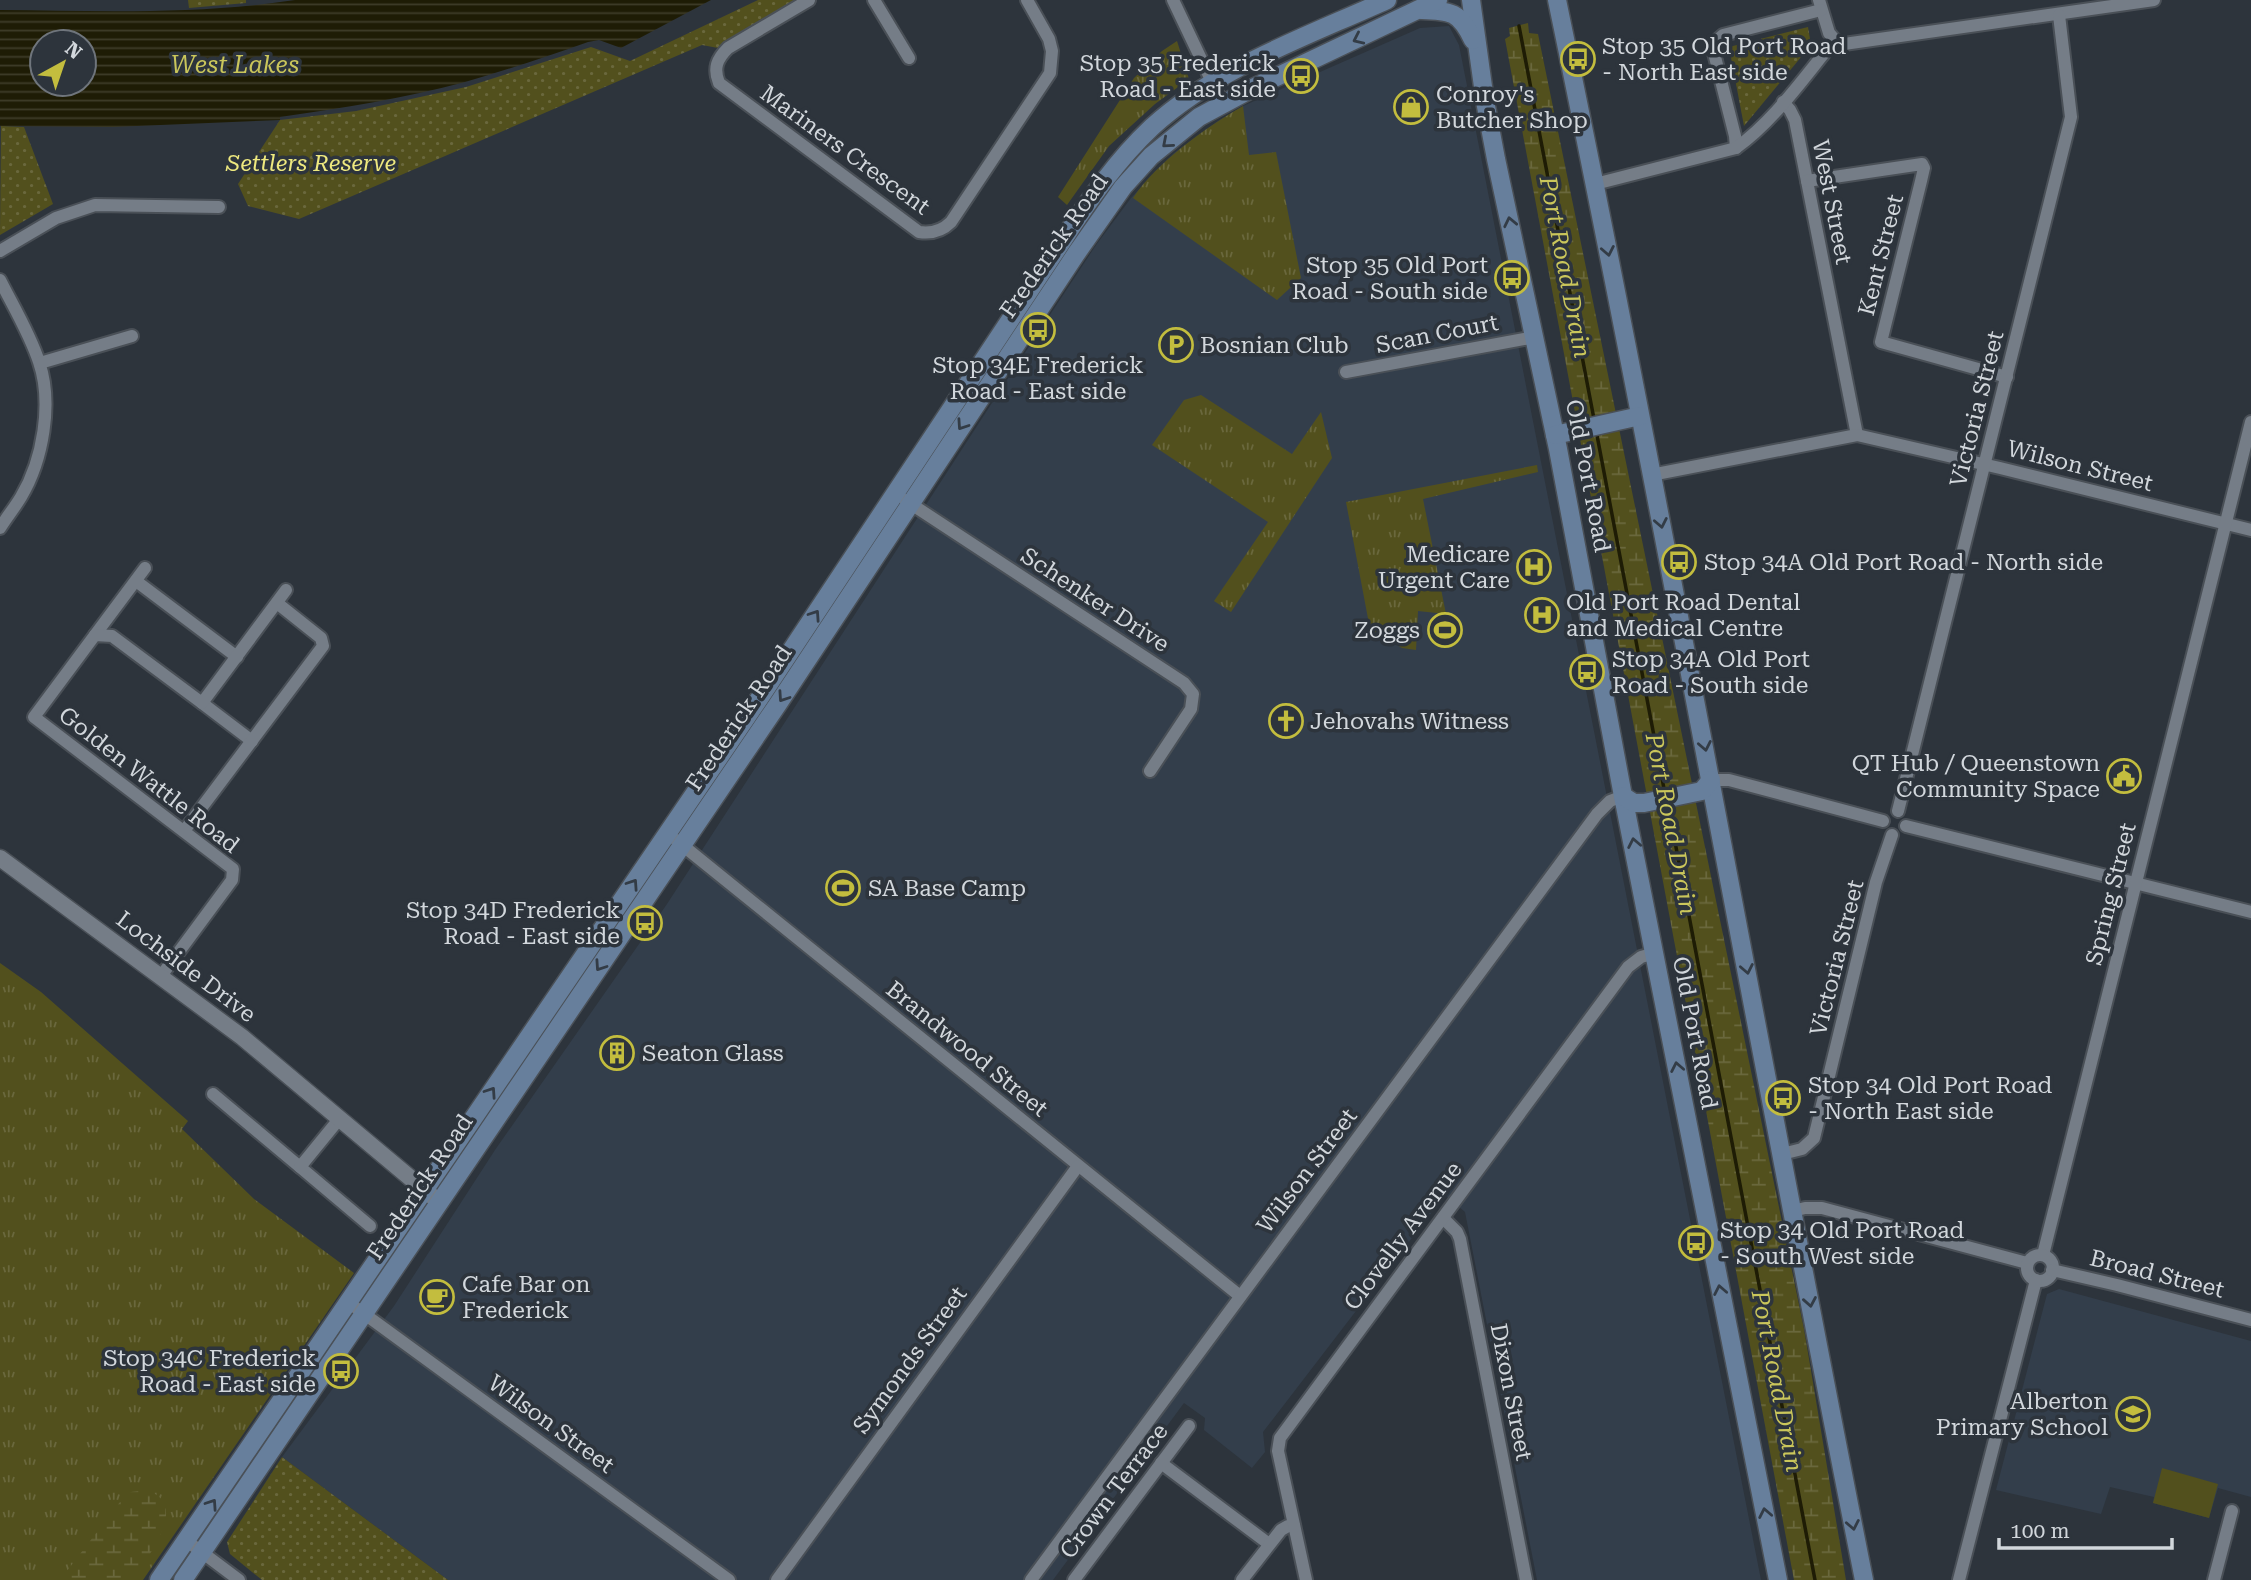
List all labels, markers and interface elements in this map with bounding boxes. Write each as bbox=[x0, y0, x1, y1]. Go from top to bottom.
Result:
north arrow bbox=[28, 28, 98, 98]
one-way arrow bbox=[1353, 31, 1365, 45]
place label: Stop 35 Old Port Road - North East side bbox=[1602, 33, 1846, 86]
text: N bbox=[61, 37, 87, 64]
bus stop icon: Stop 35 Old Port Road - North East side bbox=[1559, 40, 1597, 78]
place label: Stop 35 Frederick Road - East side bbox=[1080, 50, 1276, 103]
water label: West Lakes bbox=[171, 51, 299, 79]
bus stop icon: Stop 35 Frederick Road - East side bbox=[1282, 57, 1320, 95]
street label: Mariners Crescent bbox=[755, 79, 935, 221]
place label: Conroy's Butcher Shop bbox=[1436, 81, 1588, 134]
shop icon: Conroy's Butcher Shop bbox=[1392, 88, 1430, 126]
one-way arrow bbox=[1162, 135, 1175, 147]
street label: West Street bbox=[1807, 137, 1857, 267]
park label: Settlers Reserve bbox=[225, 150, 396, 177]
street label: Frederick Road bbox=[994, 169, 1114, 323]
water label: Port Road Drain bbox=[1533, 173, 1596, 360]
street label: Kent Street bbox=[1853, 191, 1909, 318]
one-way arrow bbox=[1504, 216, 1519, 228]
one-way arrow bbox=[1600, 245, 1615, 257]
place label: Stop 35 Old Port Road - South side bbox=[1292, 252, 1488, 305]
bus stop icon: Stop 35 Old Port Road - South side bbox=[1493, 259, 1531, 297]
street label: Scan Court bbox=[1374, 309, 1501, 359]
bus stop icon: Stop 34E Frederick Road - East side bbox=[1019, 311, 1057, 349]
parking icon: Bosnian Club bbox=[1157, 326, 1195, 364]
street label: Victoria Street bbox=[1945, 328, 2010, 490]
place label: Bosnian Club bbox=[1200, 332, 1349, 359]
place label: Stop 34E Frederick Road - East side bbox=[932, 352, 1144, 405]
street label: Old Port Road bbox=[1560, 397, 1616, 555]
one-way arrow bbox=[958, 417, 970, 430]
street label: Wilson Street bbox=[2004, 435, 2156, 497]
one-way arrow bbox=[1652, 517, 1667, 529]
place label: Medicare Urgent Care bbox=[1378, 541, 1510, 594]
street label: Schenker Drive bbox=[1016, 542, 1174, 658]
bus stop icon: Stop 34A Old Port Road - North side bbox=[1660, 543, 1698, 581]
hospital icon: Medicare Urgent Care bbox=[1515, 548, 1553, 586]
place label: Stop 34A Old Port Road - North side bbox=[1704, 549, 2103, 576]
place label: Old Port Road Dental and Medical Centre bbox=[1566, 589, 1800, 642]
hospital icon: Old Port Road Dental and Medical Centre bbox=[1523, 596, 1561, 634]
one-way arrow bbox=[807, 610, 820, 623]
sports icon: Zoggs bbox=[1426, 611, 1464, 649]
place label: Zoggs bbox=[1354, 617, 1420, 644]
street label: Frederick Road bbox=[680, 640, 798, 796]
place label: Stop 34A Old Port Road - South side bbox=[1612, 646, 1810, 699]
bus stop icon: Stop 34A Old Port Road - South side bbox=[1568, 653, 1606, 691]
one-way arrow bbox=[779, 689, 791, 702]
street label: Golden Wattle Road bbox=[53, 701, 245, 859]
church icon: Jehovahs Witness bbox=[1267, 702, 1305, 740]
place label: Jehovahs Witness bbox=[1310, 708, 1509, 735]
water label: Port Road Drain bbox=[1639, 730, 1702, 917]
one-way arrow bbox=[1696, 740, 1711, 752]
place label: QT Hub / Queenstown Community Space bbox=[1852, 750, 2100, 803]
public building icon: QT Hub / Queenstown Community Space bbox=[2105, 757, 2143, 795]
street label: Spring Street bbox=[2080, 820, 2142, 968]
one-way arrow bbox=[1627, 837, 1642, 849]
sports icon: SA Base Camp bbox=[824, 869, 862, 907]
place label: SA Base Camp bbox=[868, 875, 1026, 902]
street label: Victoria Street bbox=[1805, 877, 1870, 1039]
one-way arrow bbox=[625, 879, 637, 892]
place label: Stop 34D Frederick Road - East side bbox=[406, 897, 620, 950]
bus stop icon: Stop 34D Frederick Road - East side bbox=[626, 904, 664, 942]
street label: Lochside Drive bbox=[111, 906, 261, 1028]
street label: Old Port Road bbox=[1667, 954, 1723, 1112]
one-way arrow bbox=[596, 958, 608, 971]
one-way arrow bbox=[1739, 963, 1754, 975]
street label: Brandwood Street bbox=[881, 976, 1054, 1123]
building icon: Seaton Glass bbox=[598, 1034, 636, 1072]
place label: Seaton Glass bbox=[642, 1040, 784, 1067]
one-way arrow bbox=[1670, 1061, 1685, 1073]
place label: Stop 34 Old Port Road - North East side bbox=[1808, 1072, 2052, 1125]
bus stop icon: Stop 34 Old Port Road - North East side bbox=[1764, 1079, 1802, 1117]
one-way arrow bbox=[483, 1087, 495, 1100]
street label: Wilson Street bbox=[1251, 1103, 1363, 1239]
street label: Frederick Road bbox=[361, 1109, 479, 1265]
street label: Clovelly Avenue bbox=[1338, 1157, 1468, 1315]
place label: Stop 34 Old Port Road - South West side bbox=[1720, 1217, 1964, 1270]
bus stop icon: Stop 34 Old Port Road - South West side bbox=[1677, 1224, 1715, 1262]
street label: Broad Street bbox=[2087, 1244, 2227, 1304]
place label: Cafe Bar on Frederick bbox=[462, 1271, 590, 1324]
cafe icon: Cafe Bar on Frederick bbox=[418, 1278, 456, 1316]
street label: Symonds Street bbox=[848, 1281, 973, 1439]
one-way arrow bbox=[1714, 1284, 1729, 1296]
water label: Port Road Drain bbox=[1745, 1287, 1808, 1474]
one-way arrow bbox=[1801, 1296, 1816, 1308]
street label: Dixon Street bbox=[1485, 1321, 1538, 1463]
place label: Stop 34C Frederick Road - East side bbox=[103, 1345, 316, 1398]
bus stop icon: Stop 34C Frederick Road - East side bbox=[322, 1352, 360, 1390]
street label: Wilson Street bbox=[483, 1369, 620, 1479]
place label: Alberton Primary School bbox=[1936, 1388, 2108, 1441]
school or university icon: Alberton Primary School bbox=[2114, 1395, 2152, 1433]
street label: Crown Terrace bbox=[1054, 1418, 1174, 1564]
one-way arrow bbox=[203, 1498, 216, 1511]
scale bar bbox=[1999, 1506, 2172, 1550]
one-way arrow bbox=[1758, 1507, 1773, 1519]
one-way arrow bbox=[1845, 1519, 1860, 1531]
text: 100 m bbox=[2010, 1519, 2070, 1543]

